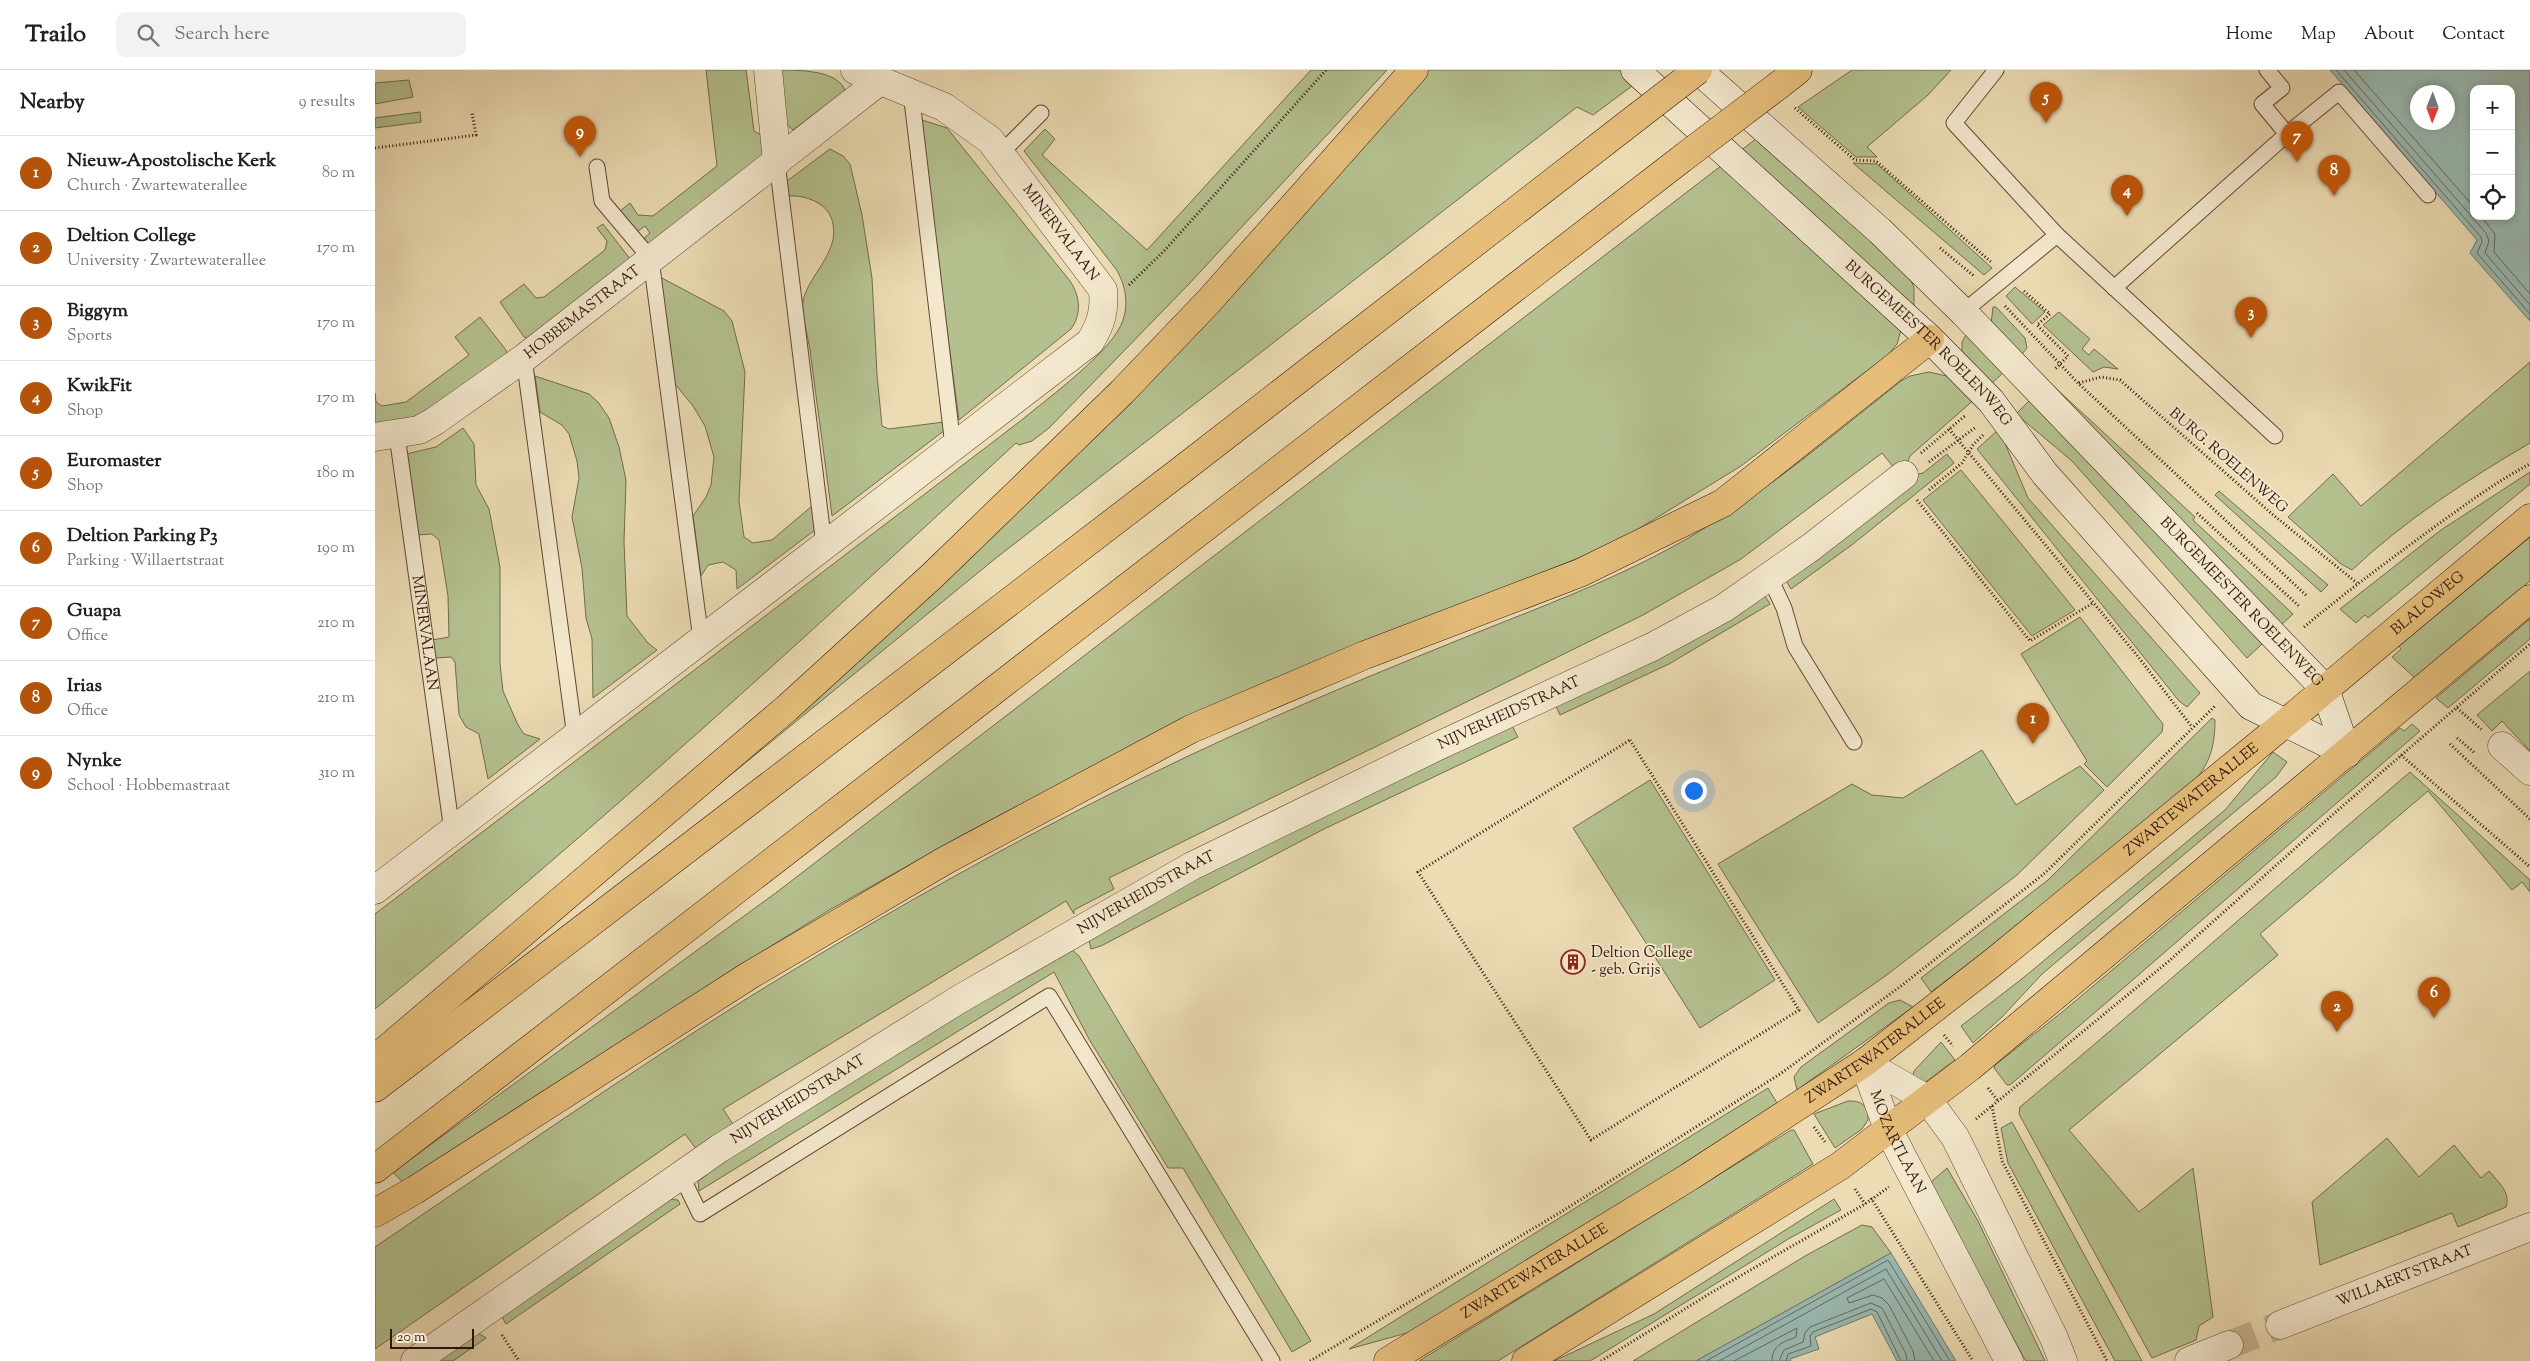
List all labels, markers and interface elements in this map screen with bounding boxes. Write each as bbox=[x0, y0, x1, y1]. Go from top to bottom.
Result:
search box bbox=[116, 12, 466, 57]
text: Trailo bbox=[25, 18, 86, 52]
icon: search bbox=[134, 21, 162, 49]
text: Search here bbox=[174, 21, 270, 48]
text: Home bbox=[2226, 22, 2273, 48]
text: Map bbox=[2301, 22, 2336, 48]
text: About bbox=[2364, 22, 2414, 48]
text: Contact bbox=[2442, 22, 2505, 48]
pin: 5 bbox=[2030, 82, 2062, 123]
north arrow bbox=[2410, 85, 2455, 130]
map controls bbox=[2470, 85, 2515, 220]
button: + bbox=[2470, 85, 2515, 130]
text: Nearby bbox=[20, 88, 85, 118]
text: 9 results bbox=[299, 91, 355, 114]
pin: 9 bbox=[564, 116, 596, 157]
pin: 7 bbox=[2281, 121, 2313, 162]
button: − bbox=[2470, 130, 2515, 175]
text: Nieuw-Apostolische Kerk bbox=[67, 148, 276, 175]
pin: 8 bbox=[2318, 155, 2350, 196]
text: 1 bbox=[33, 162, 39, 185]
text: 80 m bbox=[322, 162, 355, 185]
text: Church · Zwartewaterallee bbox=[67, 175, 248, 198]
pin: 4 bbox=[2111, 175, 2143, 216]
button: locate bbox=[2470, 175, 2515, 220]
street label: MINERVALAAN bbox=[1017, 180, 1103, 286]
text: Deltion College bbox=[67, 223, 196, 250]
text: 2 bbox=[32, 237, 40, 260]
text: 170 m bbox=[317, 237, 355, 260]
text: University · Zwartewaterallee bbox=[67, 250, 266, 273]
street label: BURGEMEESTER ROELENWEG bbox=[1840, 256, 2017, 430]
street label: HOBBEMASTRAAT bbox=[520, 260, 645, 365]
pin: 3 bbox=[2235, 297, 2267, 338]
text: Biggym bbox=[67, 298, 128, 325]
text: 3 bbox=[33, 312, 39, 335]
text: 170 m bbox=[317, 312, 355, 335]
text: Sports bbox=[67, 325, 112, 348]
text: KwikFit bbox=[67, 373, 132, 400]
text: 4 bbox=[32, 387, 40, 410]
text: 170 m bbox=[317, 387, 355, 410]
text: Shop bbox=[67, 400, 103, 423]
street label: BURG. ROELENWEG bbox=[2164, 403, 2292, 519]
text: Euromaster bbox=[67, 448, 161, 475]
text: 5 bbox=[33, 462, 39, 485]
text: 180 m bbox=[316, 462, 355, 485]
text: Shop bbox=[67, 475, 103, 498]
street label: BURGEMEESTER ROELENWEG bbox=[2155, 512, 2328, 692]
text: Deltion Parking P3 bbox=[67, 523, 218, 550]
text: 6 bbox=[32, 537, 40, 560]
text: 190 m bbox=[317, 537, 355, 560]
text: Parking · Willaertstraat bbox=[67, 550, 224, 573]
street label: BLALOWEG bbox=[2386, 567, 2469, 641]
street label: MINERVALAAN bbox=[406, 574, 443, 692]
text: Guapa bbox=[67, 598, 121, 625]
text: 7 bbox=[32, 612, 40, 635]
text: 210 m bbox=[317, 612, 355, 635]
text: Office bbox=[67, 625, 108, 648]
street label: NIJVERHEIDSTRAAT bbox=[1434, 671, 1584, 755]
text: Irias bbox=[67, 673, 102, 700]
text: 8 bbox=[32, 687, 40, 710]
text: 210 m bbox=[317, 687, 355, 710]
text: Office bbox=[67, 700, 108, 723]
pin: 1 bbox=[2017, 703, 2049, 744]
street label: ZWARTEWATERALLEE bbox=[2120, 738, 2263, 861]
text: Nynke bbox=[67, 748, 122, 775]
text: 9 bbox=[32, 762, 40, 785]
text: 310 m bbox=[318, 762, 355, 785]
text: School · Hobbemastraat bbox=[67, 775, 230, 798]
your location bbox=[1681, 778, 1707, 804]
street label: NIJVERHEIDSTRAAT bbox=[1074, 846, 1219, 940]
place label: Deltion College - geb. Grijs bbox=[1591, 943, 1693, 981]
building icon: Deltion College - geb. Grijs bbox=[1560, 949, 1586, 975]
pin: 6 bbox=[2418, 977, 2450, 1018]
pin: 2 bbox=[2321, 991, 2353, 1032]
street label: ZWARTEWATERALLEE bbox=[1801, 993, 1950, 1109]
street label: NIJVERHEIDSTRAAT bbox=[727, 1049, 870, 1149]
street label: MOZARTLAAN bbox=[1864, 1087, 1931, 1198]
street label: ZWARTEWATERALLEE bbox=[1457, 1218, 1612, 1324]
street label: WILLAERTSTRAAT bbox=[2334, 1240, 2476, 1312]
scale bar bbox=[390, 1326, 474, 1349]
text: 20 m bbox=[397, 1328, 426, 1348]

